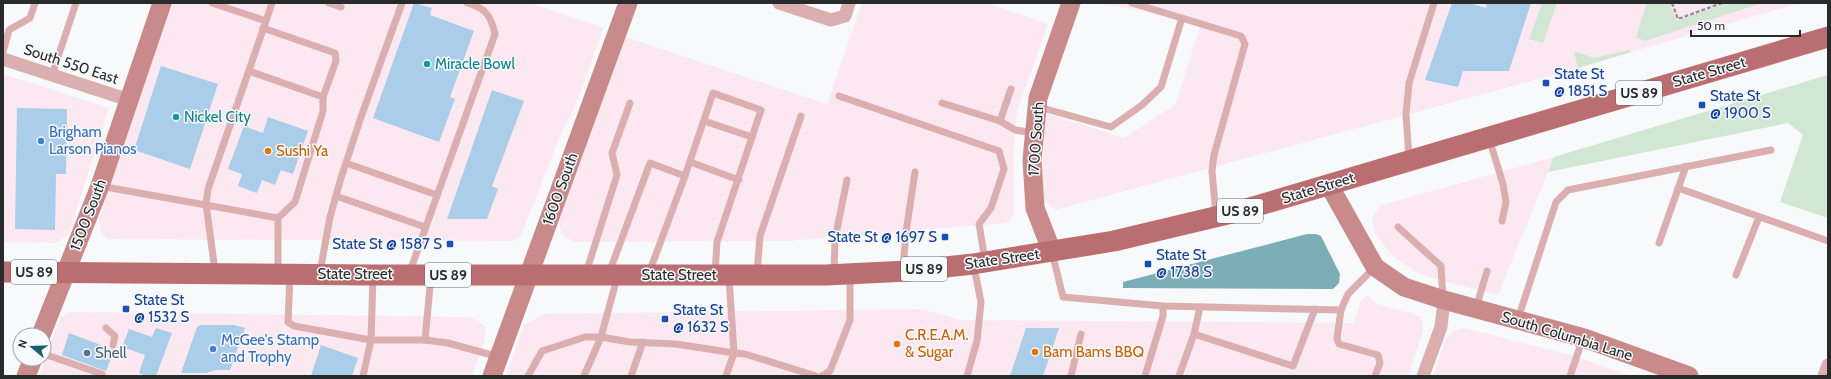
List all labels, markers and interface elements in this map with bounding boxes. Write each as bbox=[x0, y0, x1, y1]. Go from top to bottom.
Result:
scale bar bbox=[1691, 12, 1800, 38]
text: 50 m bbox=[1697, 18, 1725, 33]
street label: South 550 East bbox=[21, 40, 121, 88]
street label: State Street bbox=[1670, 53, 1748, 91]
place label: Miracle Bowl bbox=[435, 55, 515, 73]
marker: Miracle Bowl bbox=[422, 59, 432, 69]
place label: State St @ 1851 S bbox=[1554, 65, 1608, 100]
marker: State St @ 1851 S bbox=[1541, 78, 1551, 88]
road number: US 89 bbox=[1616, 81, 1662, 105]
place label: State St @ 1900 S bbox=[1710, 87, 1771, 122]
marker: State St @ 1900 S bbox=[1697, 100, 1707, 110]
street label: 1700 South bbox=[1024, 101, 1048, 177]
place label: Nickel City bbox=[184, 108, 251, 126]
marker: Nickel City bbox=[171, 112, 181, 122]
place label: Brigham Larson Pianos bbox=[49, 123, 136, 158]
marker: Brigham Larson Pianos bbox=[36, 136, 46, 146]
place label: Sushi Ya bbox=[276, 142, 329, 160]
marker: Sushi Ya bbox=[263, 146, 273, 156]
street label: 1600 South bbox=[539, 150, 581, 228]
street label: State Street bbox=[1279, 168, 1357, 208]
street label: 1500 South bbox=[66, 177, 110, 253]
road number: US 89 bbox=[1217, 199, 1263, 223]
place label: State St @ 1697 S bbox=[827, 228, 937, 246]
marker: State St @ 1697 S bbox=[940, 232, 950, 242]
place label: State St @ 1587 S bbox=[332, 235, 442, 253]
marker: State St @ 1587 S bbox=[445, 239, 455, 249]
street label: State Street bbox=[963, 245, 1041, 273]
place label: State St @ 1738 S bbox=[1156, 246, 1212, 281]
road number: US 89 bbox=[901, 257, 947, 281]
marker: State St @ 1738 S bbox=[1143, 259, 1153, 269]
road number: US 89 bbox=[11, 260, 57, 284]
road number: US 89 bbox=[425, 263, 471, 287]
street label: State Street bbox=[317, 265, 393, 283]
street label: State Street bbox=[641, 266, 717, 284]
place label: State St @ 1532 S bbox=[134, 291, 190, 326]
place label: State St @ 1632 S bbox=[673, 301, 729, 336]
marker: State St @ 1532 S bbox=[121, 304, 131, 314]
street label: South Columbia Lane bbox=[1499, 307, 1635, 365]
marker: State St @ 1632 S bbox=[660, 314, 670, 324]
place label: C.R.E.A.M. & Sugar bbox=[905, 326, 969, 361]
north arrow bbox=[12, 327, 52, 367]
place label: McGee's Stamp and Trophy bbox=[221, 331, 319, 366]
text: N bbox=[15, 338, 30, 350]
marker: C.R.E.A.M. & Sugar bbox=[892, 339, 902, 349]
place label: Bam Bams BBQ bbox=[1043, 343, 1144, 361]
place label: Shell bbox=[95, 344, 127, 362]
marker: McGee's Stamp and Trophy bbox=[208, 344, 218, 354]
marker: Bam Bams BBQ bbox=[1030, 347, 1040, 357]
marker: Shell bbox=[82, 348, 92, 358]

